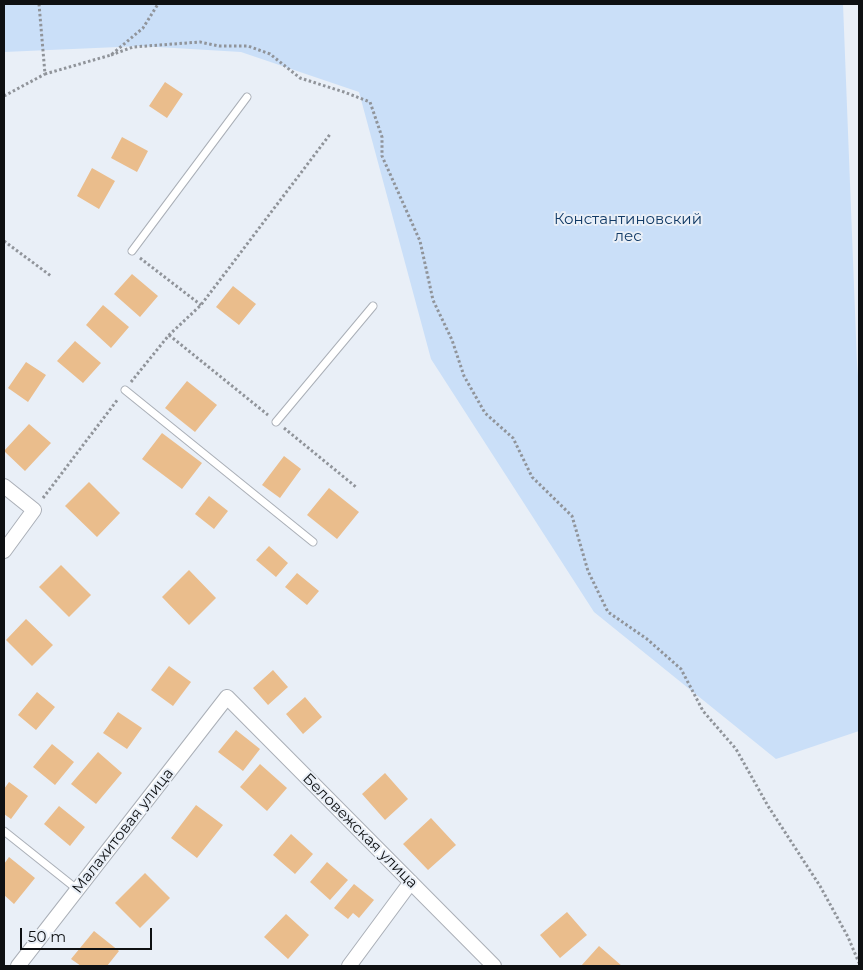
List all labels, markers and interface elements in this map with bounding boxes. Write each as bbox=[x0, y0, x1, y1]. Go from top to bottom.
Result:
park label: Константиновский лес bbox=[554, 211, 702, 246]
street label: Малахитовая улица bbox=[69, 765, 177, 897]
street label: Беловежская улица bbox=[299, 770, 421, 892]
scale bar bbox=[22, 918, 155, 950]
text: 50 m bbox=[28, 927, 66, 946]

